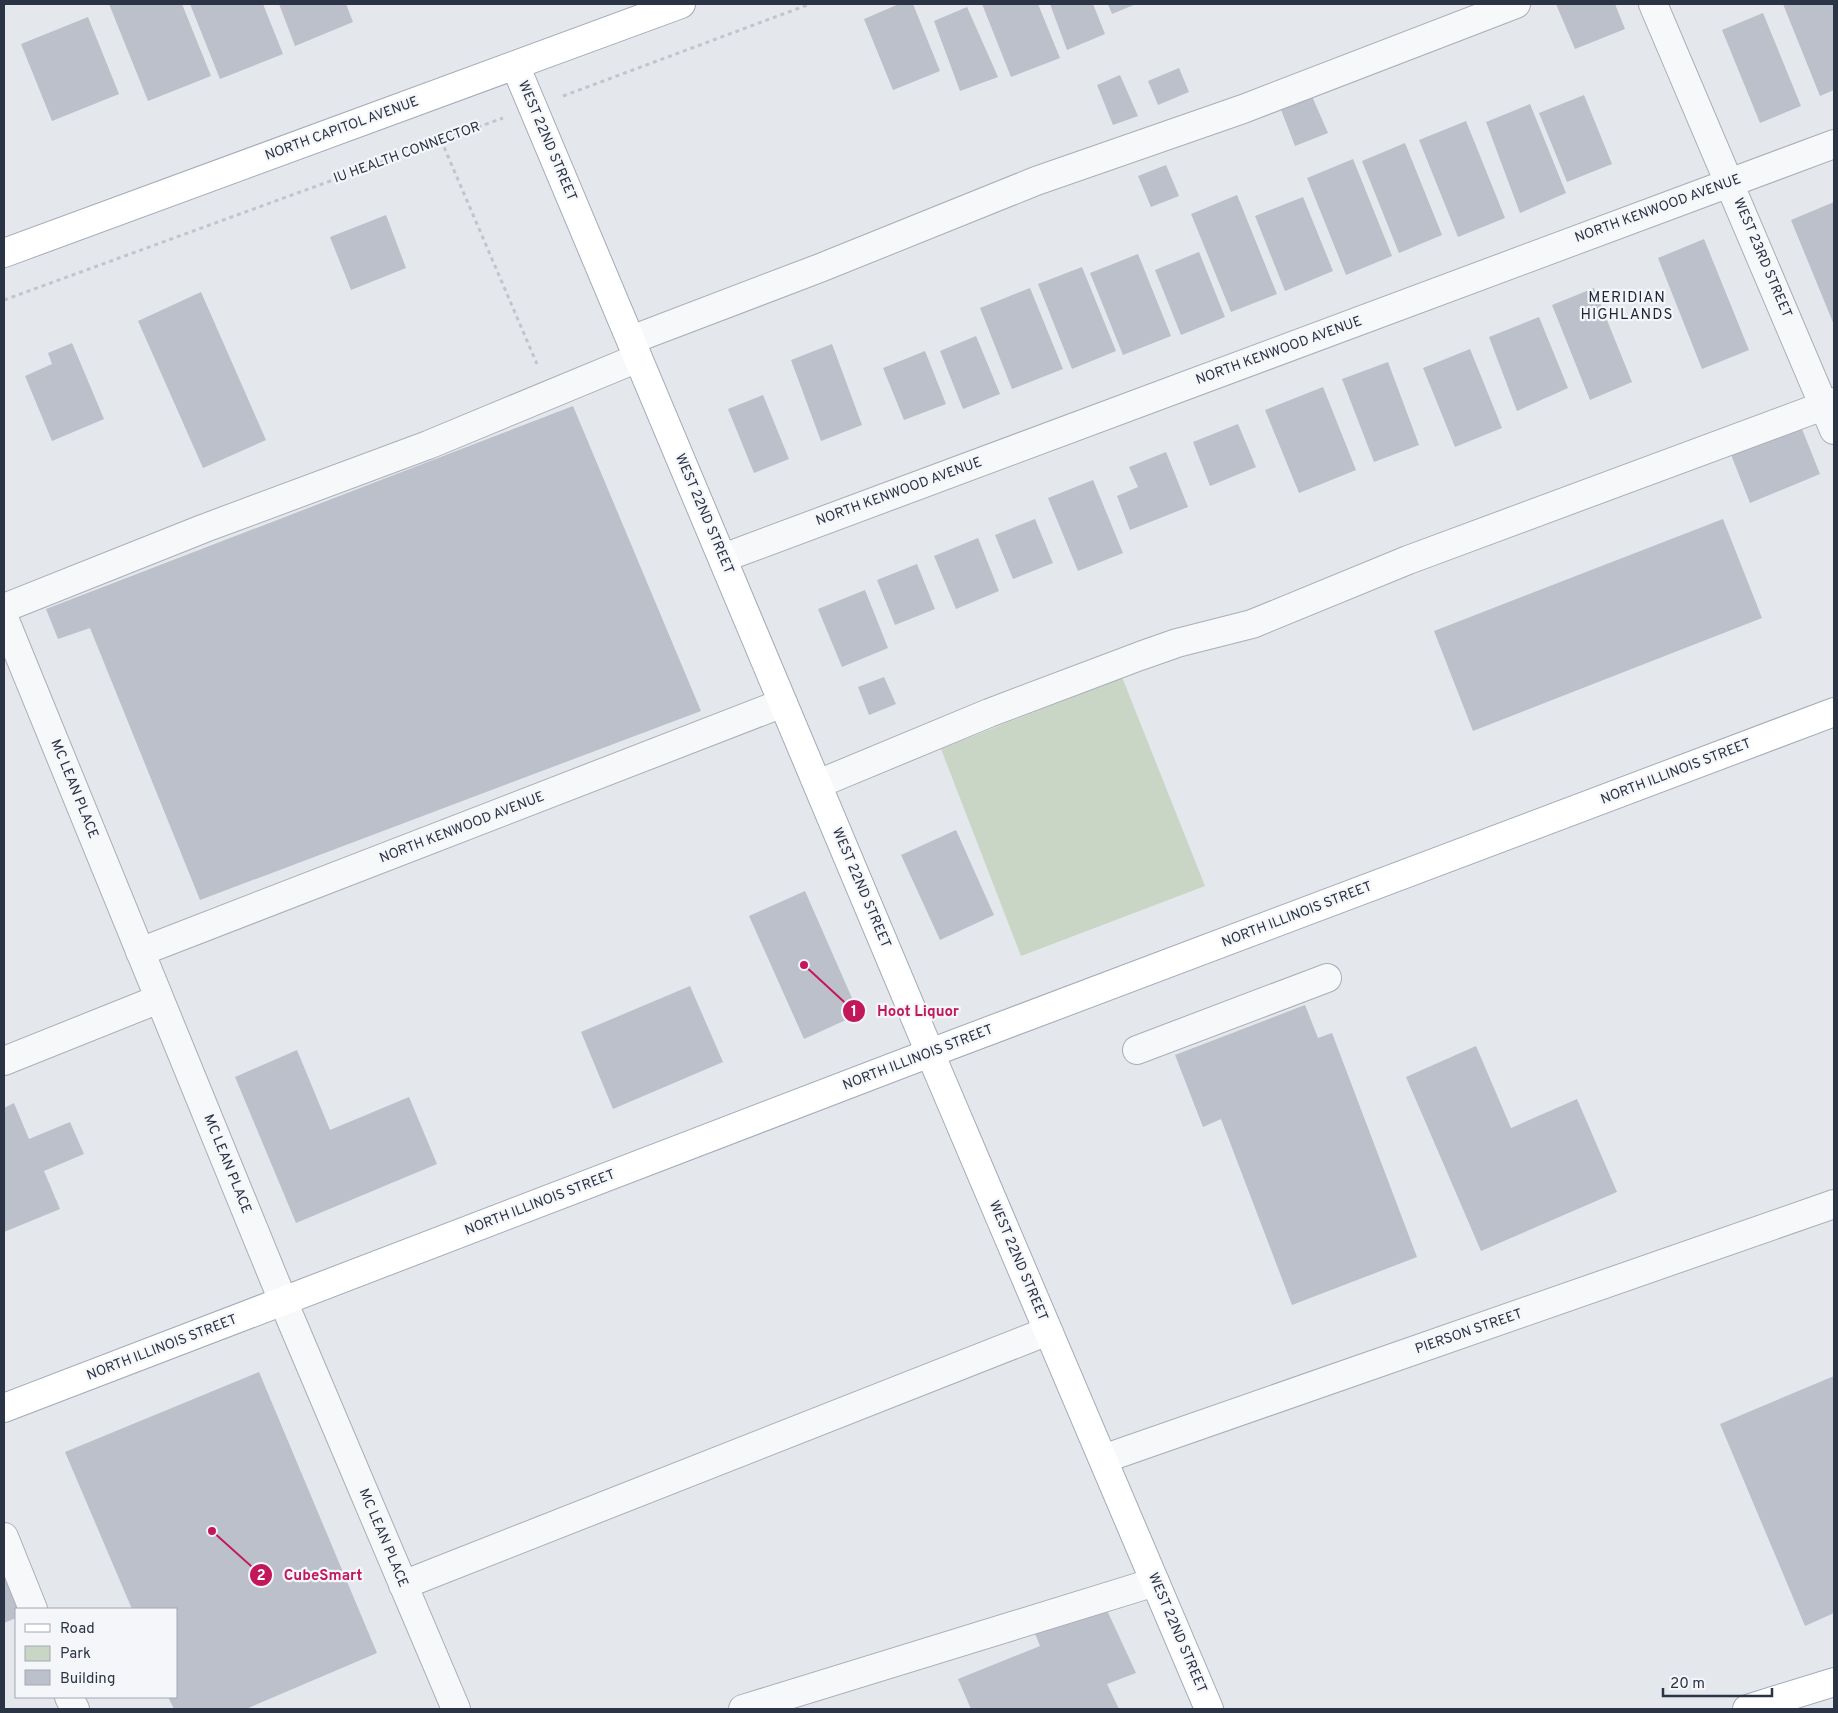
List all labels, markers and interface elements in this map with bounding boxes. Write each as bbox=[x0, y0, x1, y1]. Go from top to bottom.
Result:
street label: WEST 22ND STREET bbox=[514, 78, 580, 204]
street label: NORTH CAPITOL AVENUE bbox=[263, 93, 421, 165]
street label: IU HEALTH CONNECTOR bbox=[331, 119, 483, 187]
street label: NORTH KENWOOD AVENUE bbox=[1573, 171, 1743, 247]
street label: WEST 23RD STREET bbox=[1729, 196, 1795, 320]
district label: MERIDIAN HIGHLANDS bbox=[1581, 289, 1673, 325]
street label: NORTH KENWOOD AVENUE bbox=[1194, 313, 1364, 389]
street label: WEST 22ND STREET bbox=[671, 451, 737, 577]
street label: NORTH KENWOOD AVENUE bbox=[814, 454, 984, 530]
street label: NORTH ILLINOIS STREET bbox=[1598, 735, 1754, 809]
street label: MC LEAN PLACE bbox=[46, 737, 102, 841]
street label: NORTH KENWOOD AVENUE bbox=[377, 789, 547, 867]
street label: WEST 22ND STREET bbox=[828, 825, 894, 951]
street label: NORTH ILLINOIS STREET bbox=[1219, 878, 1375, 952]
callout: Hoot Liquor bbox=[842, 996, 969, 1026]
text: 1 bbox=[851, 1003, 857, 1022]
text: Hoot Liquor bbox=[877, 1003, 960, 1022]
street label: NORTH ILLINOIS STREET bbox=[840, 1021, 996, 1095]
street label: MC LEAN PLACE bbox=[199, 1112, 255, 1216]
street label: NORTH ILLINOIS STREET bbox=[462, 1166, 618, 1240]
street label: WEST 22ND STREET bbox=[985, 1198, 1051, 1324]
street label: PIERSON STREET bbox=[1413, 1306, 1525, 1358]
street label: NORTH ILLINOIS STREET bbox=[84, 1311, 240, 1385]
street label: MC LEAN PLACE bbox=[355, 1486, 411, 1590]
callout: CubeSmart bbox=[249, 1560, 372, 1590]
text: 2 bbox=[256, 1567, 266, 1586]
text: CubeSmart bbox=[284, 1567, 362, 1586]
street label: WEST 22ND STREET bbox=[1144, 1570, 1210, 1696]
legend bbox=[15, 1608, 178, 1698]
text: Road bbox=[60, 1620, 95, 1639]
text: Park bbox=[60, 1645, 91, 1664]
scale bar bbox=[1663, 1666, 1772, 1698]
text: Building bbox=[60, 1670, 115, 1689]
text: 20 m bbox=[1670, 1675, 1705, 1694]

